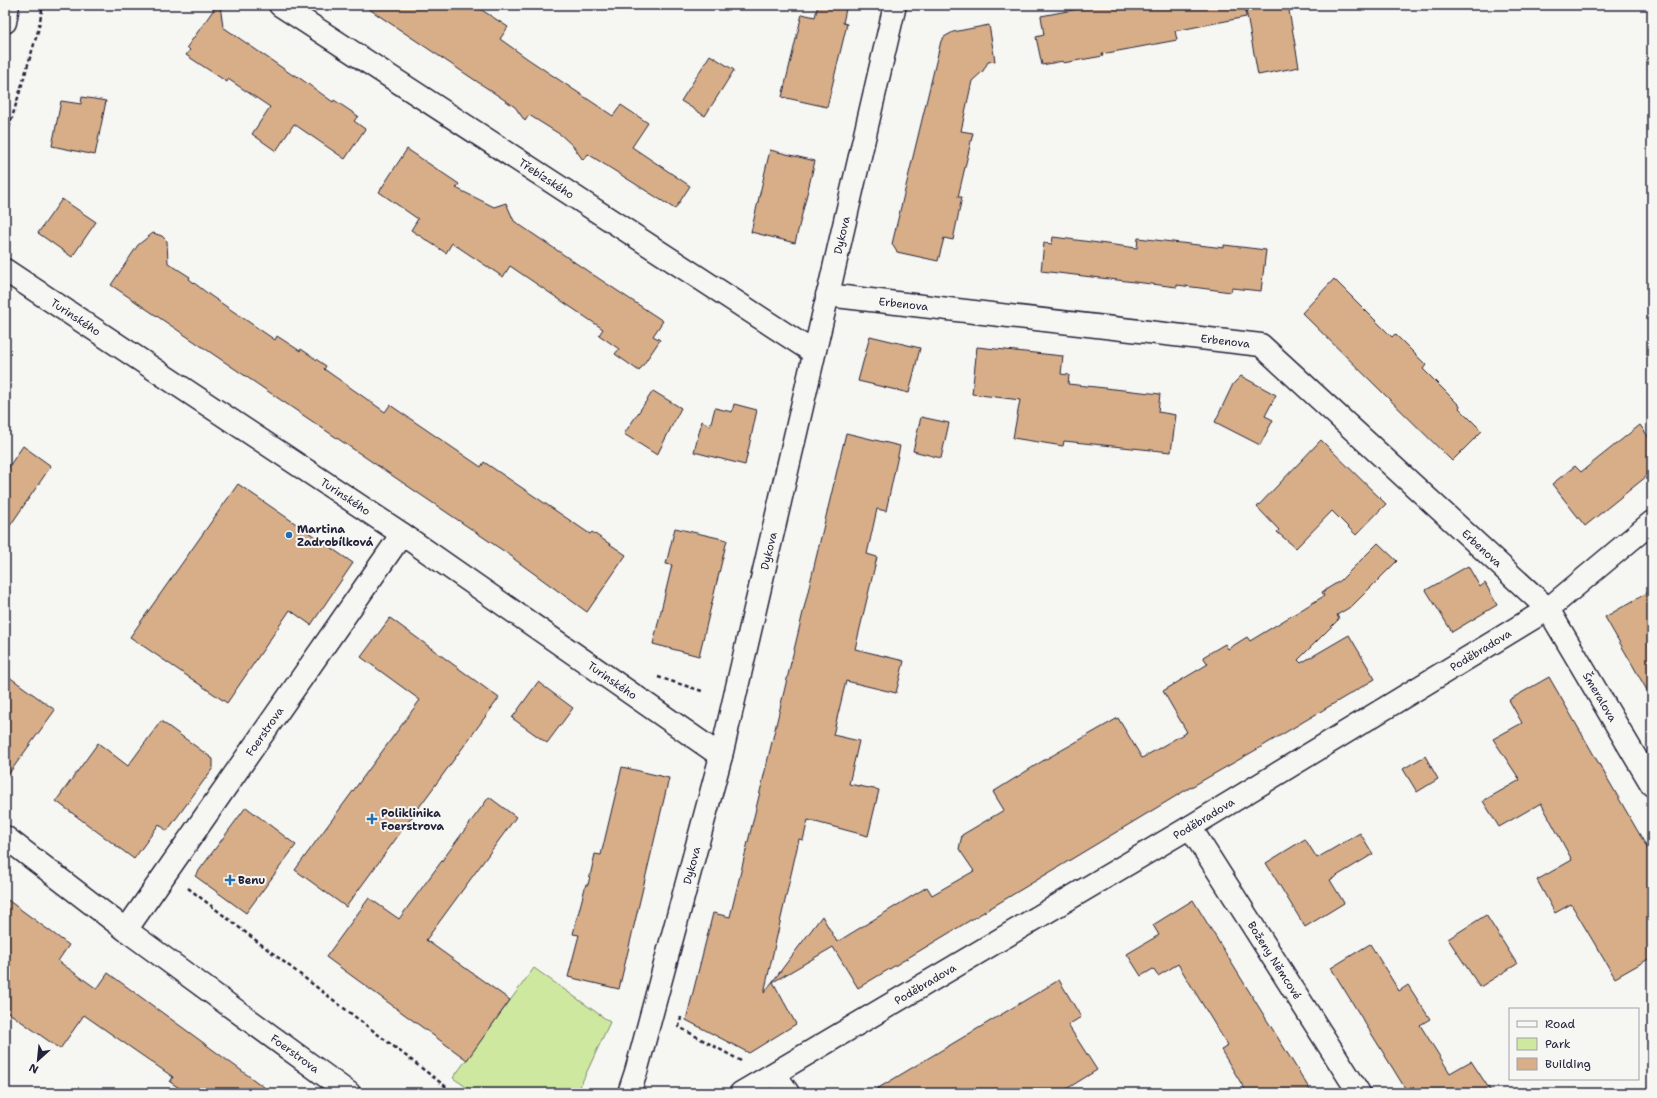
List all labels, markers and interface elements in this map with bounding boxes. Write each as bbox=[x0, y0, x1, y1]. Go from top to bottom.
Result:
street label: Třebízského bbox=[516, 155, 577, 202]
street label: Dykova bbox=[830, 215, 853, 256]
street label: Erbenova bbox=[878, 294, 929, 314]
street label: Turinského bbox=[48, 295, 104, 339]
street label: Erbenova bbox=[1200, 331, 1251, 351]
street label: Turinského bbox=[318, 474, 374, 519]
place label: Martina Zadrobílková bbox=[297, 522, 374, 550]
street label: Erbenova bbox=[1459, 526, 1505, 571]
marker: Martina Zadrobílková bbox=[284, 530, 294, 540]
street label: Dykova bbox=[757, 530, 780, 571]
street label: Poděbradova bbox=[1447, 626, 1514, 675]
street label: Turinského bbox=[585, 658, 640, 703]
street label: Šmeralova bbox=[1580, 669, 1620, 725]
street label: Foerstrova bbox=[242, 704, 287, 759]
street label: Poděbradova bbox=[1170, 794, 1237, 843]
place label: Poliklinika Foerstrova bbox=[381, 806, 445, 834]
marker: Poliklinika Foerstrova bbox=[366, 813, 378, 825]
street label: Dykova bbox=[679, 845, 704, 886]
place label: Benu bbox=[238, 873, 265, 888]
marker: Benu bbox=[225, 875, 235, 885]
street label: Boženy Němcové bbox=[1244, 918, 1305, 1002]
street label: Poděbradova bbox=[892, 960, 959, 1008]
legend bbox=[1509, 1008, 1639, 1080]
text: Road bbox=[1545, 1016, 1576, 1032]
street label: Foerstrova bbox=[268, 1031, 323, 1076]
text: Park bbox=[1545, 1036, 1571, 1052]
north arrow bbox=[18, 1040, 58, 1080]
text: Building bbox=[1545, 1056, 1591, 1072]
text: N bbox=[26, 1060, 41, 1077]

